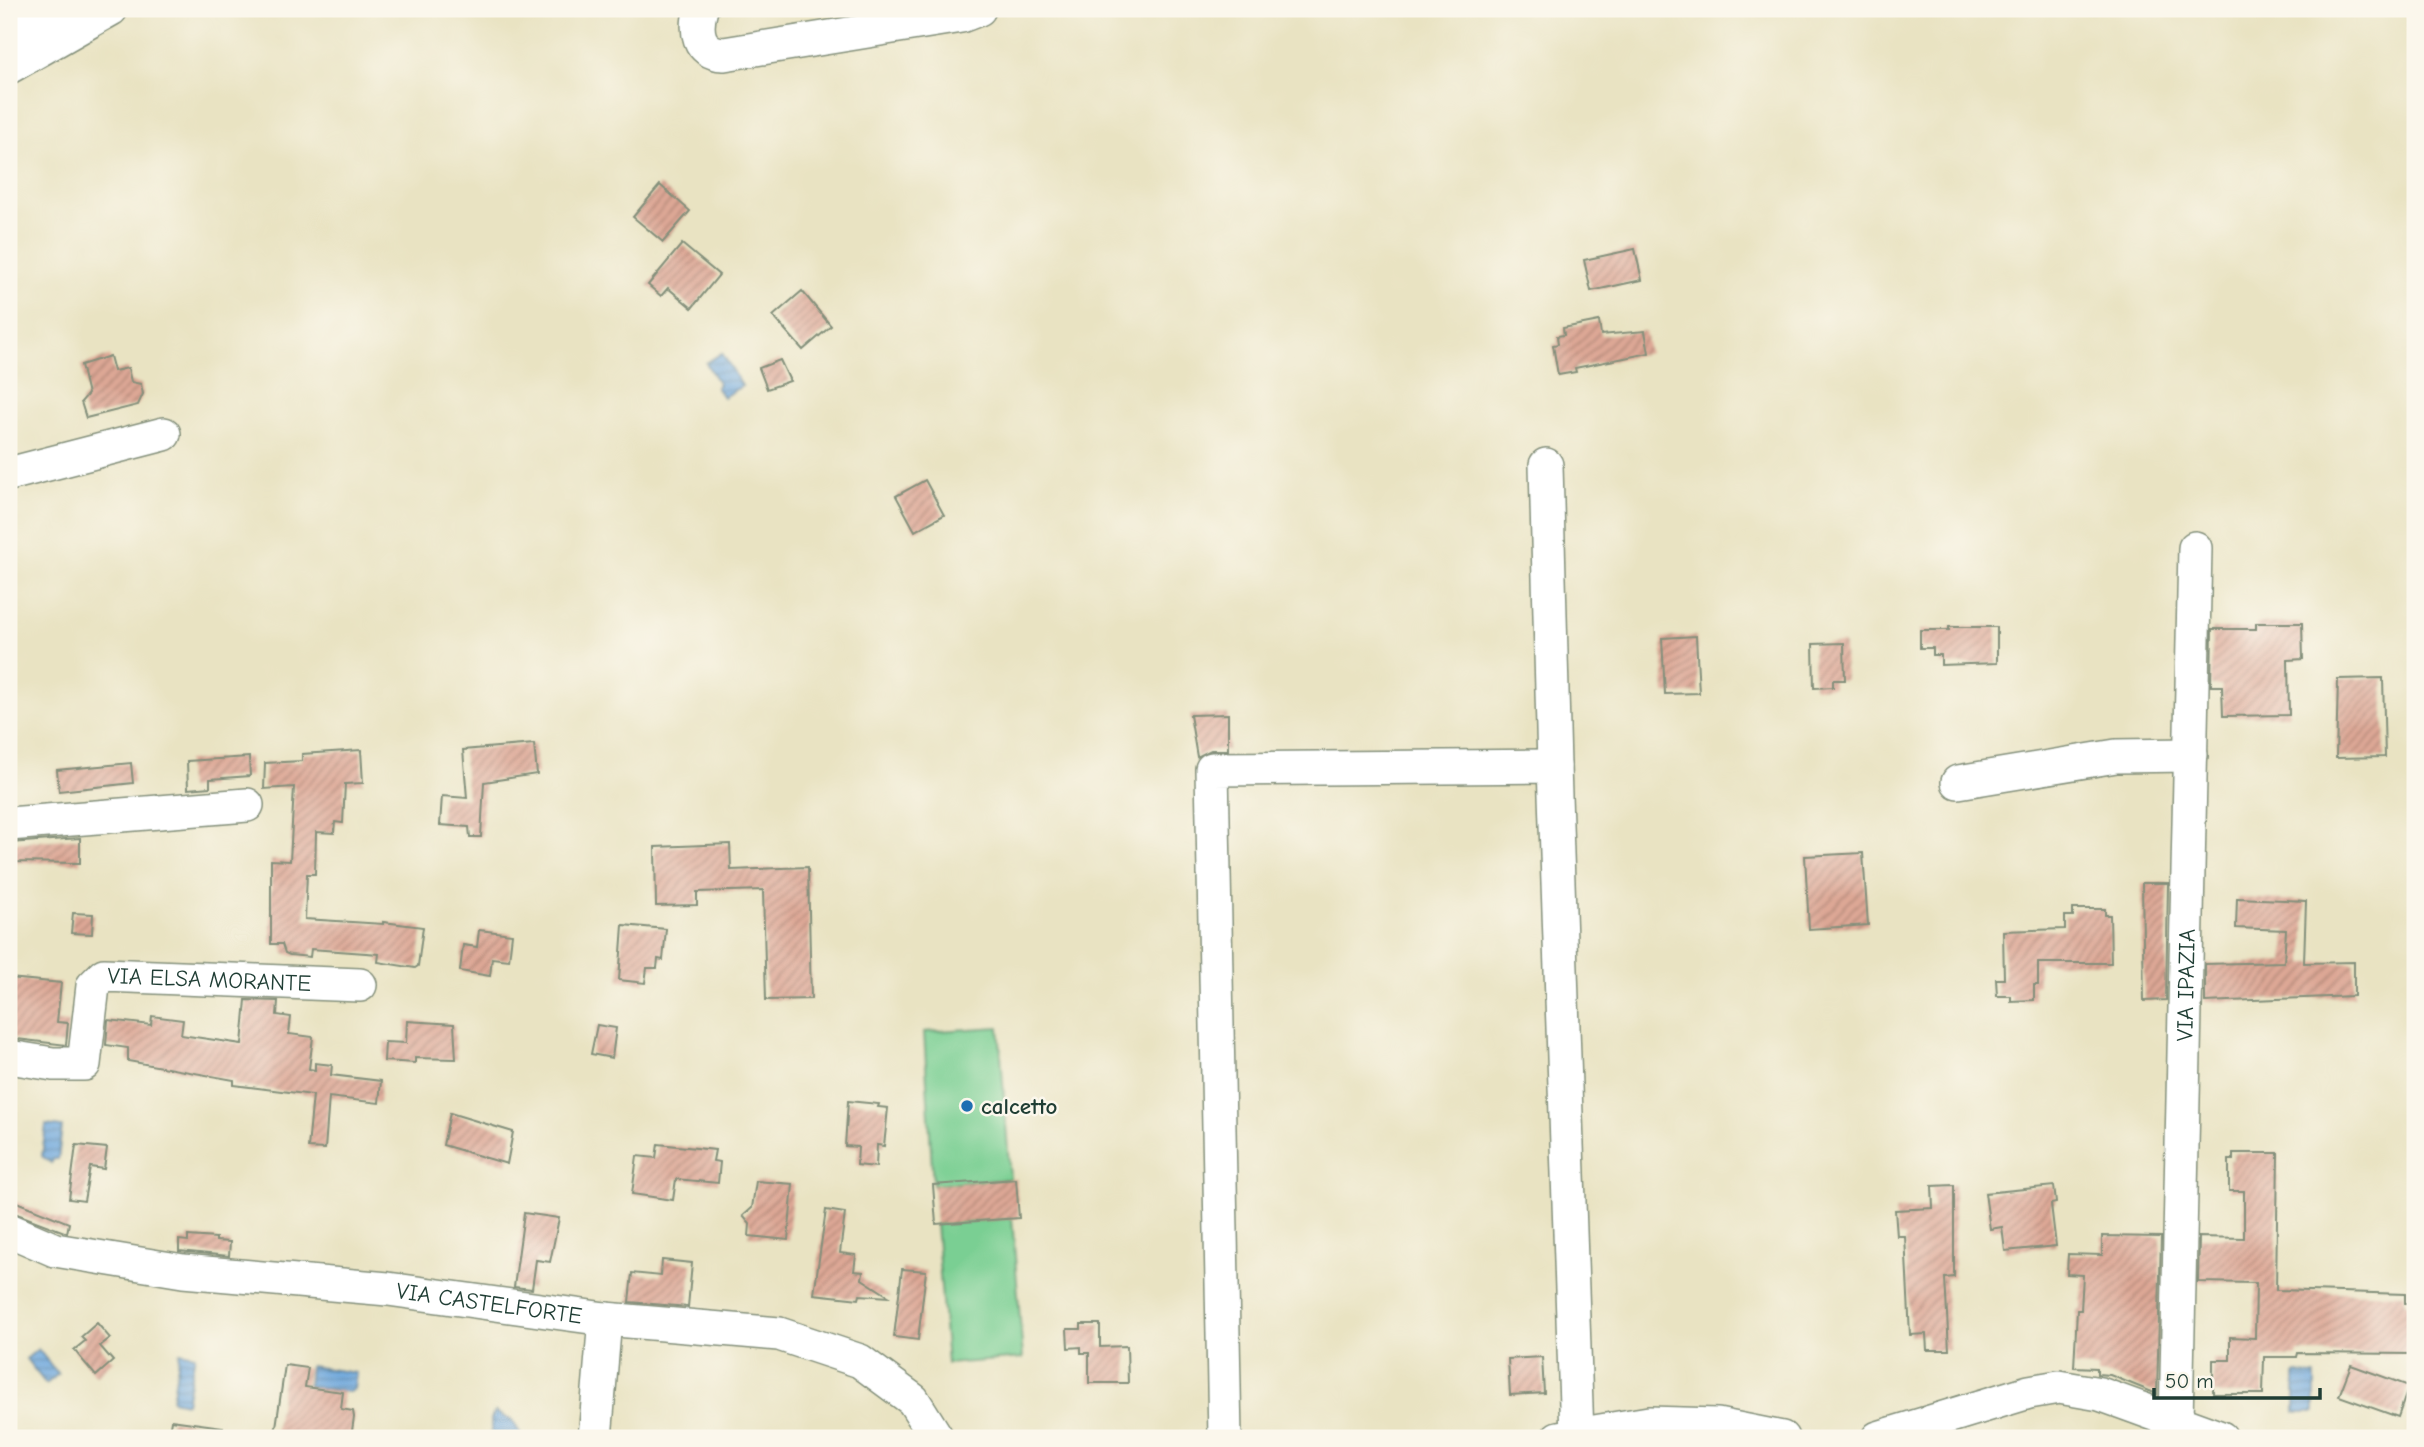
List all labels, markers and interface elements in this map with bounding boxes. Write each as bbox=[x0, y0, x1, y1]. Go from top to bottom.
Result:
street label: VIA IPAZIA bbox=[2171, 929, 2201, 1042]
street label: VIA ELSA MORANTE bbox=[107, 962, 312, 997]
place label: calcetto bbox=[981, 1093, 1058, 1120]
marker: calcetto bbox=[959, 1098, 975, 1114]
street label: VIA CASTELFORTE bbox=[395, 1277, 584, 1330]
scale bar bbox=[2154, 1356, 2321, 1400]
text: 50 m bbox=[2165, 1369, 2214, 1393]

